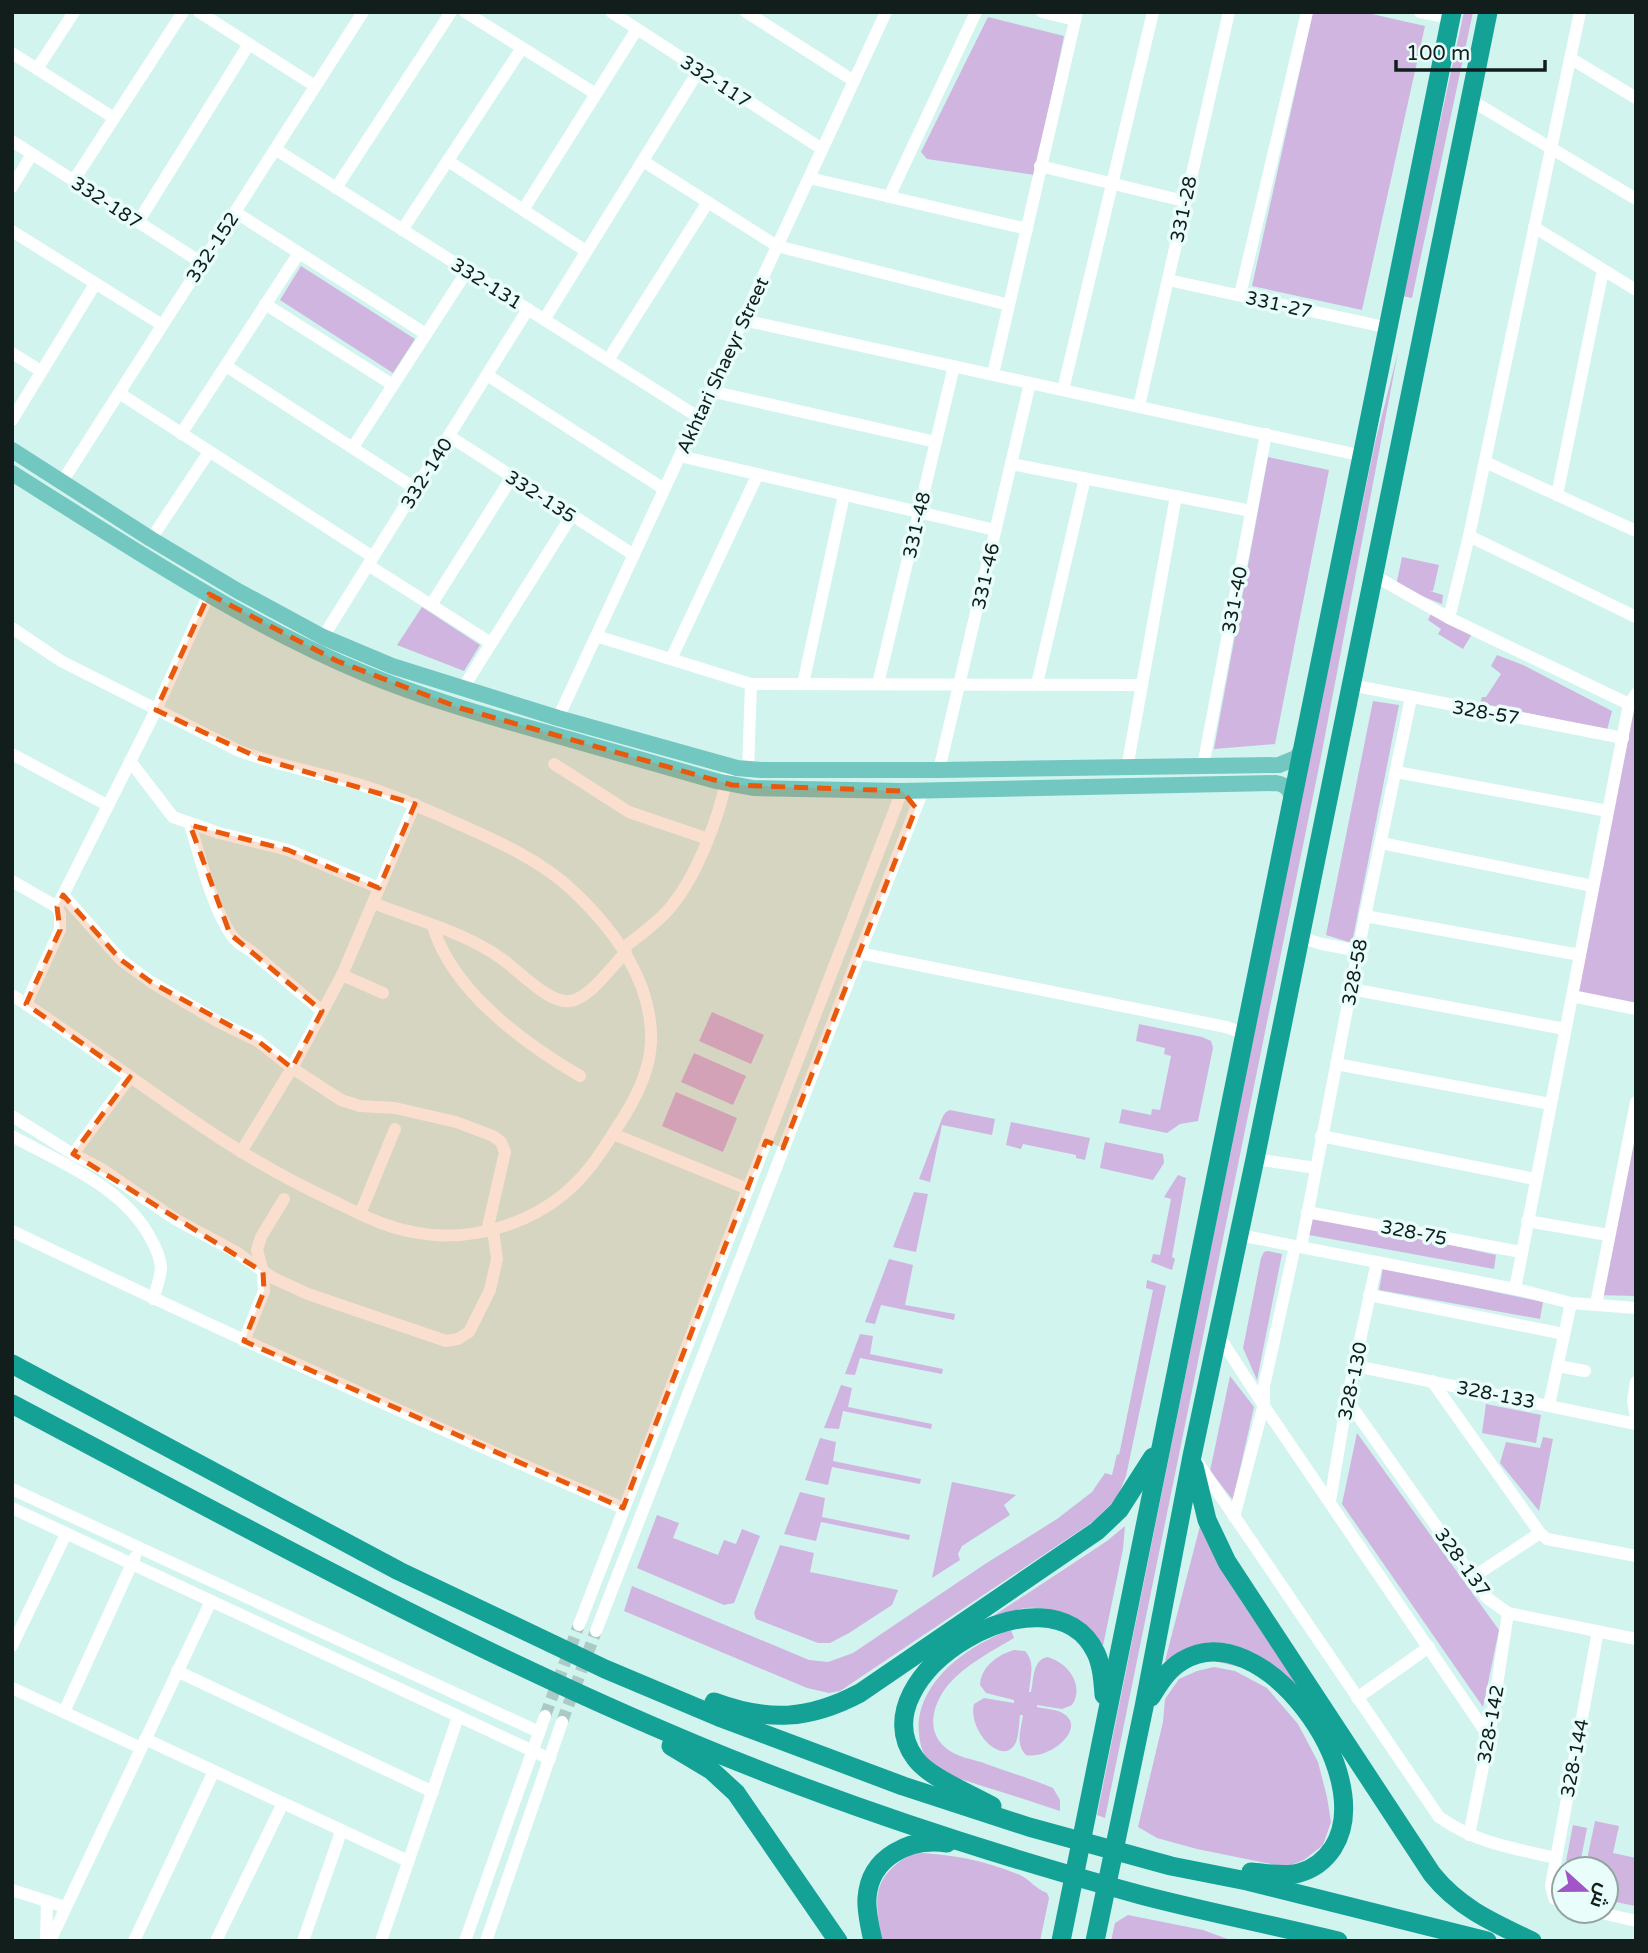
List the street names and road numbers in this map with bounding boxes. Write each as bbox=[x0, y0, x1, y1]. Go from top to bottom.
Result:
street label: 332-117 bbox=[676, 51, 755, 113]
street label: 332-187 bbox=[67, 172, 146, 234]
street label: 331-28 bbox=[1166, 174, 1202, 244]
street label: 332-152 bbox=[182, 208, 244, 287]
street label: 332-131 bbox=[447, 253, 526, 314]
street label: Akhtari Shaeyr Street bbox=[672, 274, 773, 457]
street label: 331-27 bbox=[1243, 287, 1314, 323]
street label: 332-140 bbox=[396, 434, 457, 513]
street label: 332-135 bbox=[501, 466, 580, 528]
street label: 331-48 bbox=[899, 490, 935, 561]
street label: 331-46 bbox=[968, 541, 1004, 612]
street label: 331-40 bbox=[1218, 565, 1252, 635]
street label: 328-57 bbox=[1451, 696, 1521, 730]
street label: 328-58 bbox=[1338, 937, 1372, 1007]
street label: 328-75 bbox=[1379, 1216, 1449, 1250]
street label: 328-130 bbox=[1334, 1340, 1372, 1422]
street label: 328-133 bbox=[1455, 1377, 1537, 1413]
street label: 328-137 bbox=[1430, 1524, 1494, 1601]
street label: 328-142 bbox=[1473, 1683, 1509, 1765]
street label: 328-144 bbox=[1557, 1717, 1593, 1799]

